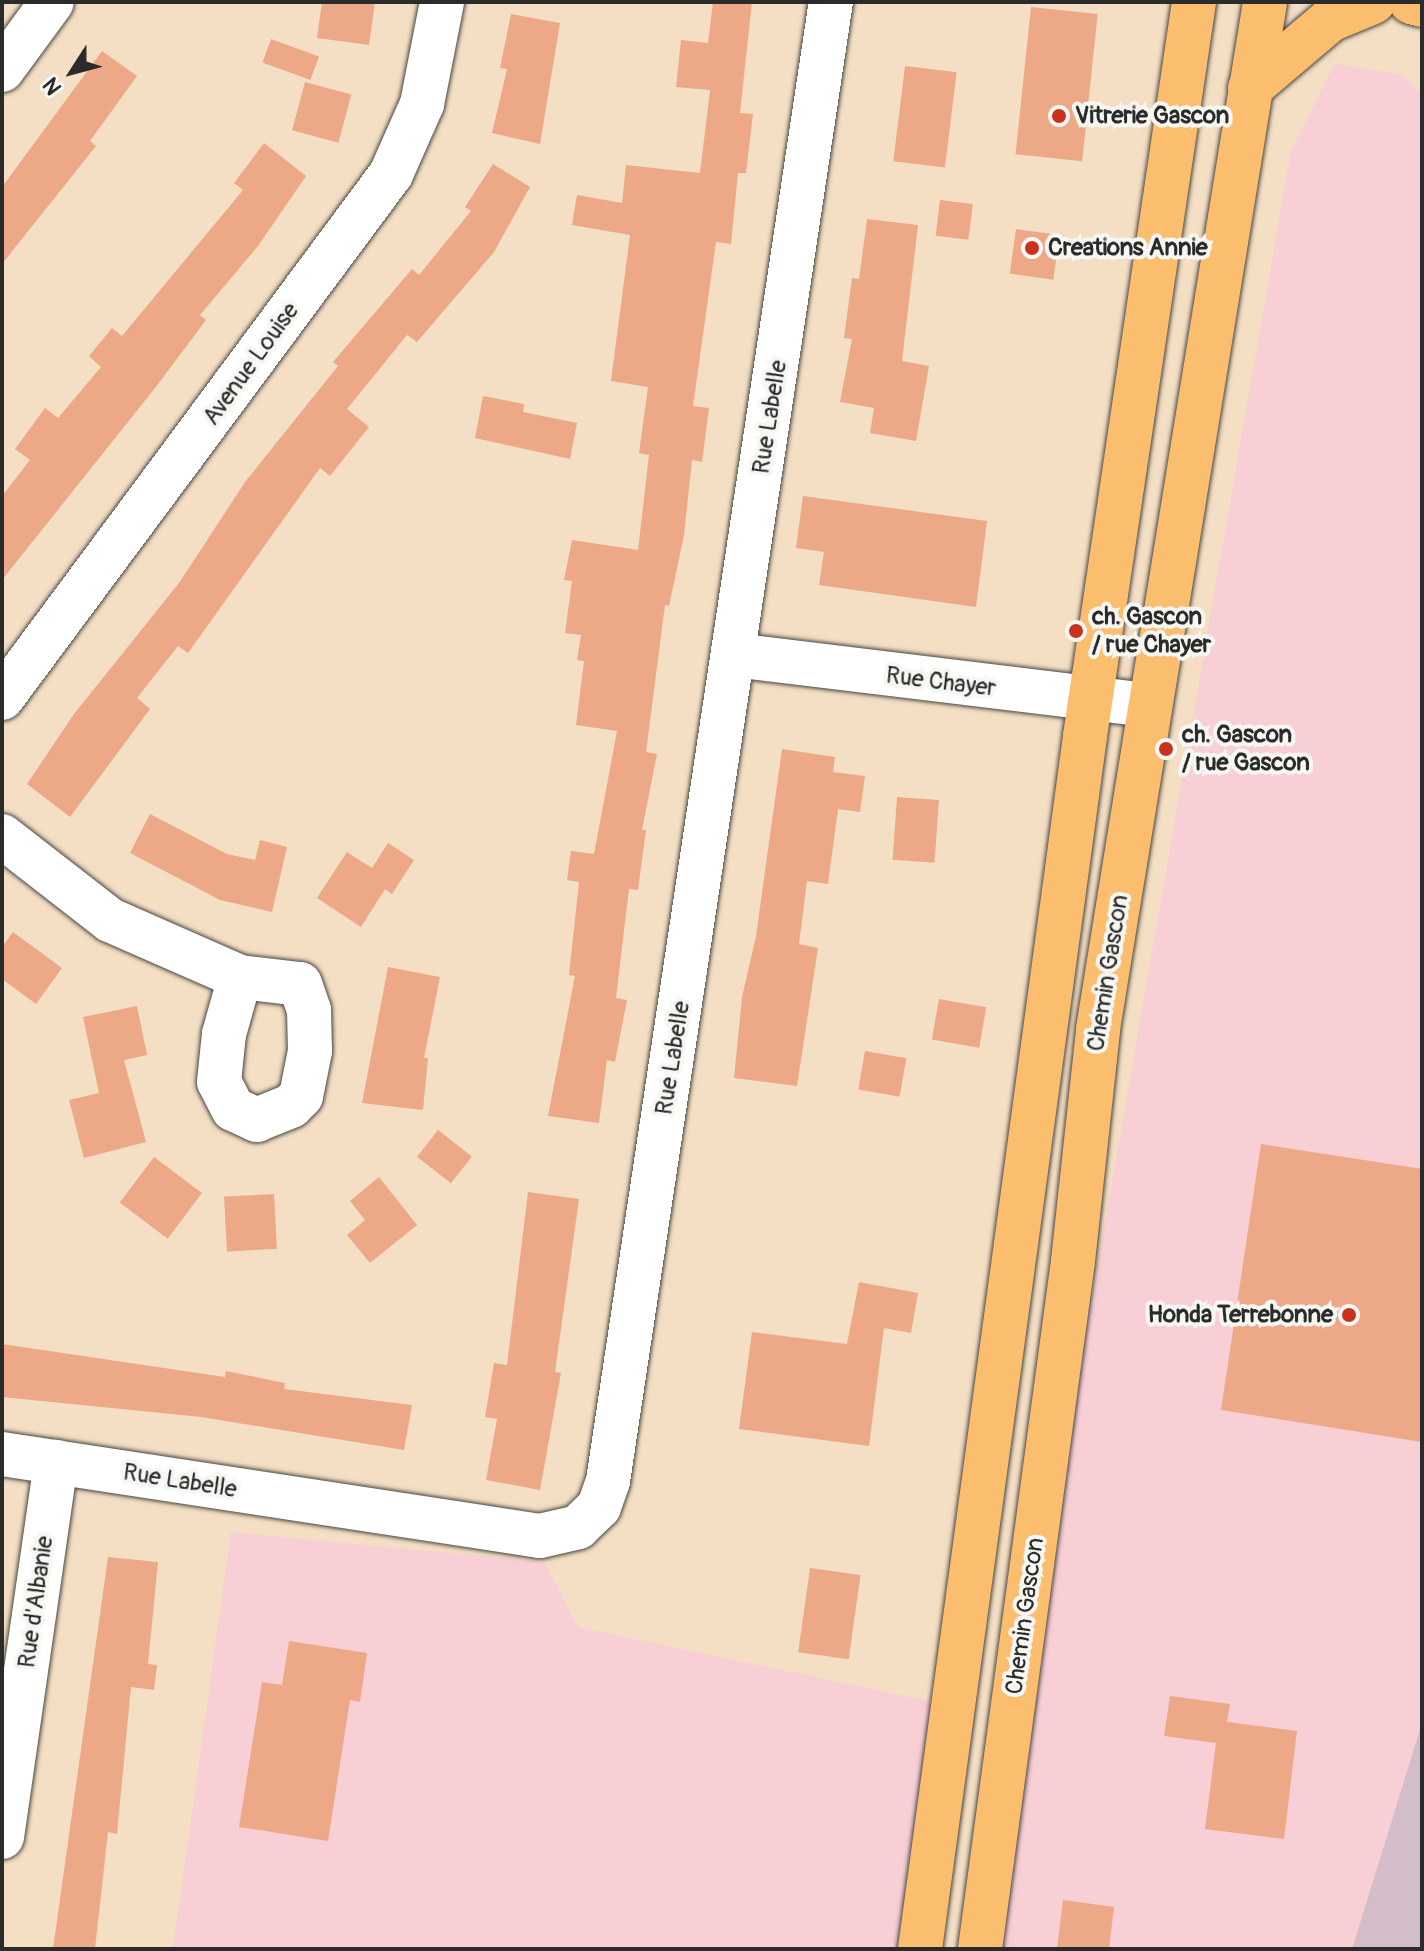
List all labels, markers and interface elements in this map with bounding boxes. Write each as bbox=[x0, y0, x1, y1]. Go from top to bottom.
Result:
north arrow bbox=[32, 32, 112, 112]
text: N bbox=[37, 72, 68, 100]
place label: Vitrerie Gascon bbox=[1075, 102, 1229, 130]
marker: Vitrerie Gascon bbox=[1050, 107, 1068, 125]
place label: Creations Annie bbox=[1048, 234, 1208, 262]
marker: Creations Annie bbox=[1023, 239, 1041, 257]
street label: Avenue Louise bbox=[197, 297, 305, 431]
street label: Rue Labelle bbox=[747, 358, 793, 476]
place label: ch. Gascon / rue Chayer bbox=[1092, 603, 1211, 659]
marker: ch. Gascon / rue Chayer bbox=[1067, 622, 1085, 640]
street label: Rue Chayer bbox=[884, 661, 998, 703]
place label: ch. Gascon / rue Gascon bbox=[1182, 721, 1310, 777]
marker: ch. Gascon / rue Gascon bbox=[1157, 740, 1175, 758]
street label: Chemin Gascon bbox=[1081, 893, 1135, 1053]
street label: Rue Labelle bbox=[650, 999, 696, 1117]
place label: Honda Terrebonne bbox=[1148, 1301, 1333, 1329]
marker: Honda Terrebonne bbox=[1340, 1306, 1358, 1324]
street label: Rue Labelle bbox=[121, 1458, 239, 1504]
street label: Rue d'Albanie bbox=[13, 1534, 59, 1670]
street label: Chemin Gascon bbox=[1000, 1536, 1050, 1696]

